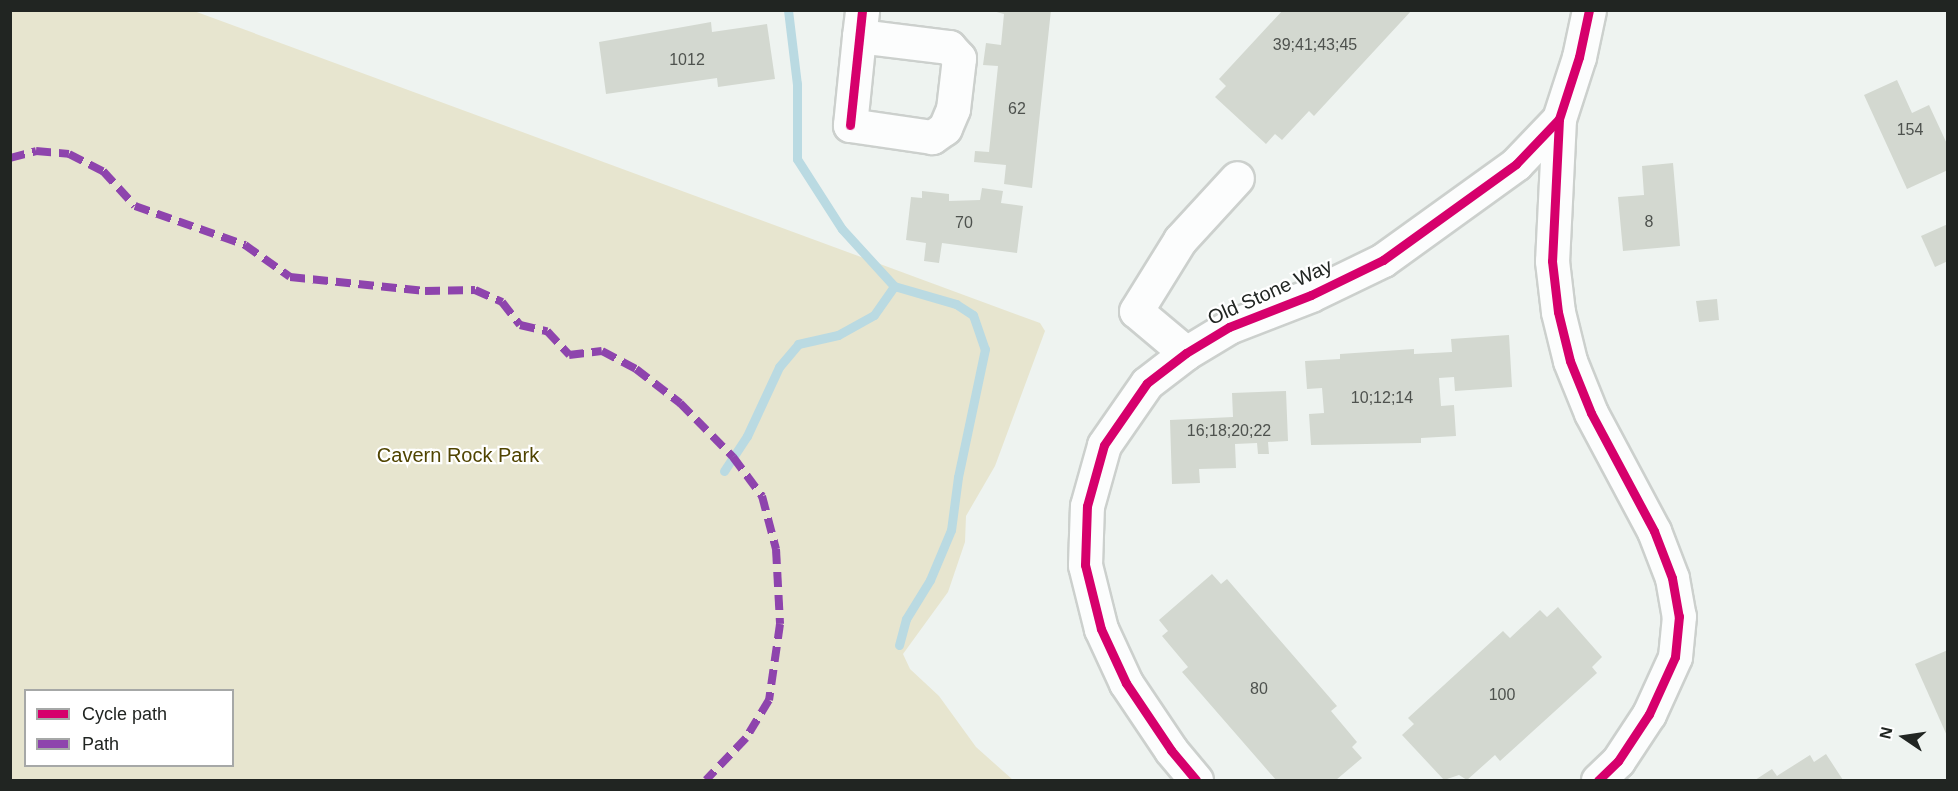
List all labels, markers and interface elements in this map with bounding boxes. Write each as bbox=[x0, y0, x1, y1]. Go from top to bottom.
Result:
house number: 39;41;43;45 bbox=[1273, 35, 1357, 55]
house number: 1012 bbox=[669, 50, 705, 70]
house number: 62 bbox=[1008, 99, 1026, 119]
house number: 154 bbox=[1897, 120, 1923, 140]
house number: 8 bbox=[1645, 212, 1653, 232]
house number: 70 bbox=[955, 213, 973, 233]
street label: Old Stone Way bbox=[1204, 254, 1336, 330]
house number: 10;12;14 bbox=[1351, 388, 1413, 408]
house number: 16;18;20;22 bbox=[1187, 421, 1271, 441]
park label: Cavern Rock Park bbox=[377, 443, 539, 467]
house number: 80 bbox=[1250, 679, 1268, 699]
house number: 100 bbox=[1489, 685, 1515, 705]
legend bbox=[24, 689, 234, 767]
text: Cycle path bbox=[82, 704, 167, 724]
north arrow bbox=[1874, 707, 1934, 767]
text: N bbox=[1876, 725, 1896, 740]
text: Path bbox=[82, 734, 119, 754]

